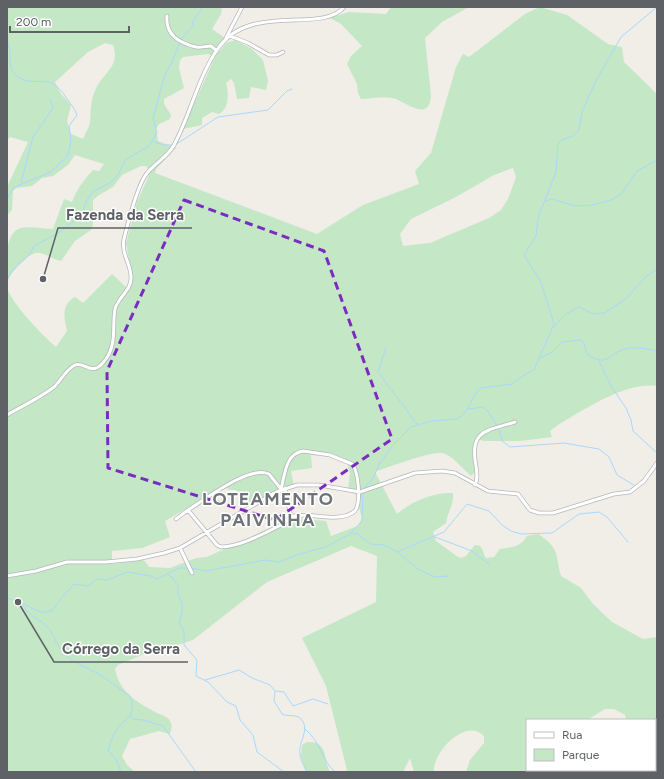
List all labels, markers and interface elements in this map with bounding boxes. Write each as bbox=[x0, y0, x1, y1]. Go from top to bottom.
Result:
scale bar bbox=[10, 8, 129, 34]
text: 200 m bbox=[16, 15, 51, 29]
callout: Fazenda da Serra bbox=[58, 201, 192, 228]
text: Fazenda da Serra bbox=[66, 206, 184, 224]
district label: LOTEAMENTO PAIVINHA bbox=[202, 488, 334, 531]
callout: Córrego da Serra bbox=[54, 635, 188, 662]
text: Córrego da Serra bbox=[62, 640, 180, 658]
legend bbox=[526, 719, 656, 771]
text: Rua bbox=[562, 728, 582, 742]
text: Parque bbox=[562, 748, 600, 762]

